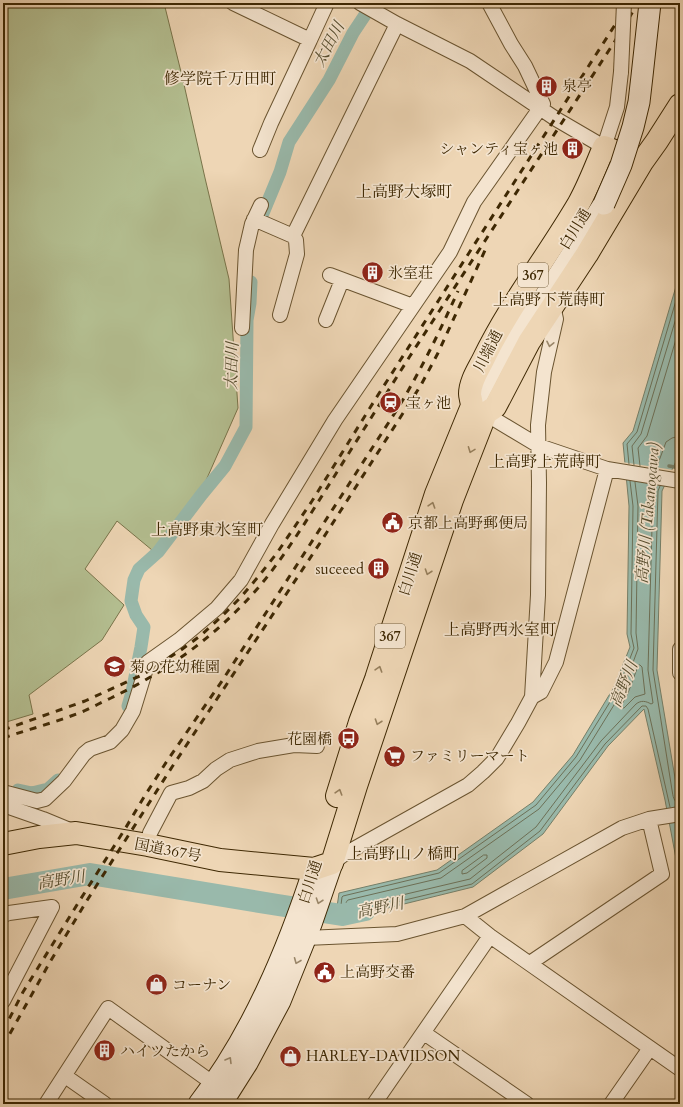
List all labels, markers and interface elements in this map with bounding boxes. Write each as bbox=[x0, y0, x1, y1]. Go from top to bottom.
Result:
water label: 太田川 bbox=[308, 16, 351, 71]
district label: 修学院千万田町 bbox=[164, 68, 276, 90]
building icon: 泉亭 bbox=[534, 73, 560, 99]
place label: 泉亭 bbox=[562, 76, 592, 96]
building icon: シャンティ宝ヶ池 bbox=[560, 136, 586, 162]
place label: シャンティ宝ヶ池 bbox=[439, 139, 558, 159]
district label: 上高野大塚町 bbox=[356, 181, 452, 203]
street label: 白川通 bbox=[555, 205, 595, 253]
building icon: 氷室荘 bbox=[360, 260, 386, 286]
place label: 氷室荘 bbox=[388, 263, 433, 283]
road number: 367 bbox=[518, 263, 548, 287]
district label: 上高野下荒蒔町 bbox=[493, 289, 605, 311]
street label: 川端通 bbox=[469, 326, 507, 376]
water label: 太田川 bbox=[220, 340, 244, 390]
one-way arrow bbox=[547, 341, 555, 347]
station icon: 宝ヶ池 bbox=[378, 390, 404, 416]
place label: 宝ヶ池 bbox=[406, 393, 451, 413]
water label: 高野川 (Takanogawa) bbox=[631, 442, 665, 584]
one-way arrow bbox=[468, 446, 476, 453]
district label: 上高野上荒蒔町 bbox=[489, 451, 601, 473]
one-way arrow bbox=[427, 502, 436, 509]
public building icon: 京都上高野郵便局 bbox=[380, 510, 406, 536]
place label: 京都上高野郵便局 bbox=[408, 513, 528, 533]
district label: 上高野東氷室町 bbox=[151, 519, 263, 541]
street label: 白川通 bbox=[394, 550, 426, 598]
building icon: suceeed bbox=[366, 556, 392, 582]
place label: suceeed bbox=[315, 559, 364, 579]
one-way arrow bbox=[424, 569, 433, 576]
district label: 上高野西氷室町 bbox=[444, 619, 556, 641]
road number: 367 bbox=[375, 624, 405, 648]
school or university icon: 菊の花幼稚園 bbox=[101, 654, 127, 680]
water label: 高野川 bbox=[605, 656, 644, 711]
place label: 菊の花幼稚園 bbox=[130, 657, 220, 677]
one-way arrow bbox=[374, 666, 383, 673]
one-way arrow bbox=[374, 718, 383, 725]
bus stop icon: 花園橋 bbox=[335, 726, 361, 752]
place label: 花園橋 bbox=[287, 729, 332, 749]
supermarket icon: ファミリーマート bbox=[382, 743, 408, 769]
place label: ファミリーマート bbox=[410, 746, 530, 766]
one-way arrow bbox=[334, 789, 342, 796]
street label: 国道367号 bbox=[133, 834, 203, 866]
district label: 上高野山ノ橋町 bbox=[347, 843, 459, 865]
street label: 白川通 bbox=[294, 858, 326, 906]
water label: 高野川 bbox=[36, 865, 89, 895]
water label: 高野川 bbox=[354, 892, 408, 924]
one-way arrow bbox=[315, 897, 324, 904]
one-way arrow bbox=[293, 957, 301, 964]
public building icon: 上高野交番 bbox=[311, 959, 337, 985]
place label: 上高野交番 bbox=[340, 962, 415, 982]
shop icon: コーナン bbox=[143, 972, 169, 998]
place label: コーナン bbox=[172, 975, 231, 995]
building icon: ハイツたから bbox=[92, 1038, 118, 1064]
place label: ハイツたから bbox=[120, 1041, 210, 1061]
shop icon: HARLEY-DAVIDSON bbox=[278, 1043, 304, 1069]
place label: HARLEY-DAVIDSON bbox=[306, 1046, 460, 1066]
one-way arrow bbox=[224, 1057, 231, 1064]

